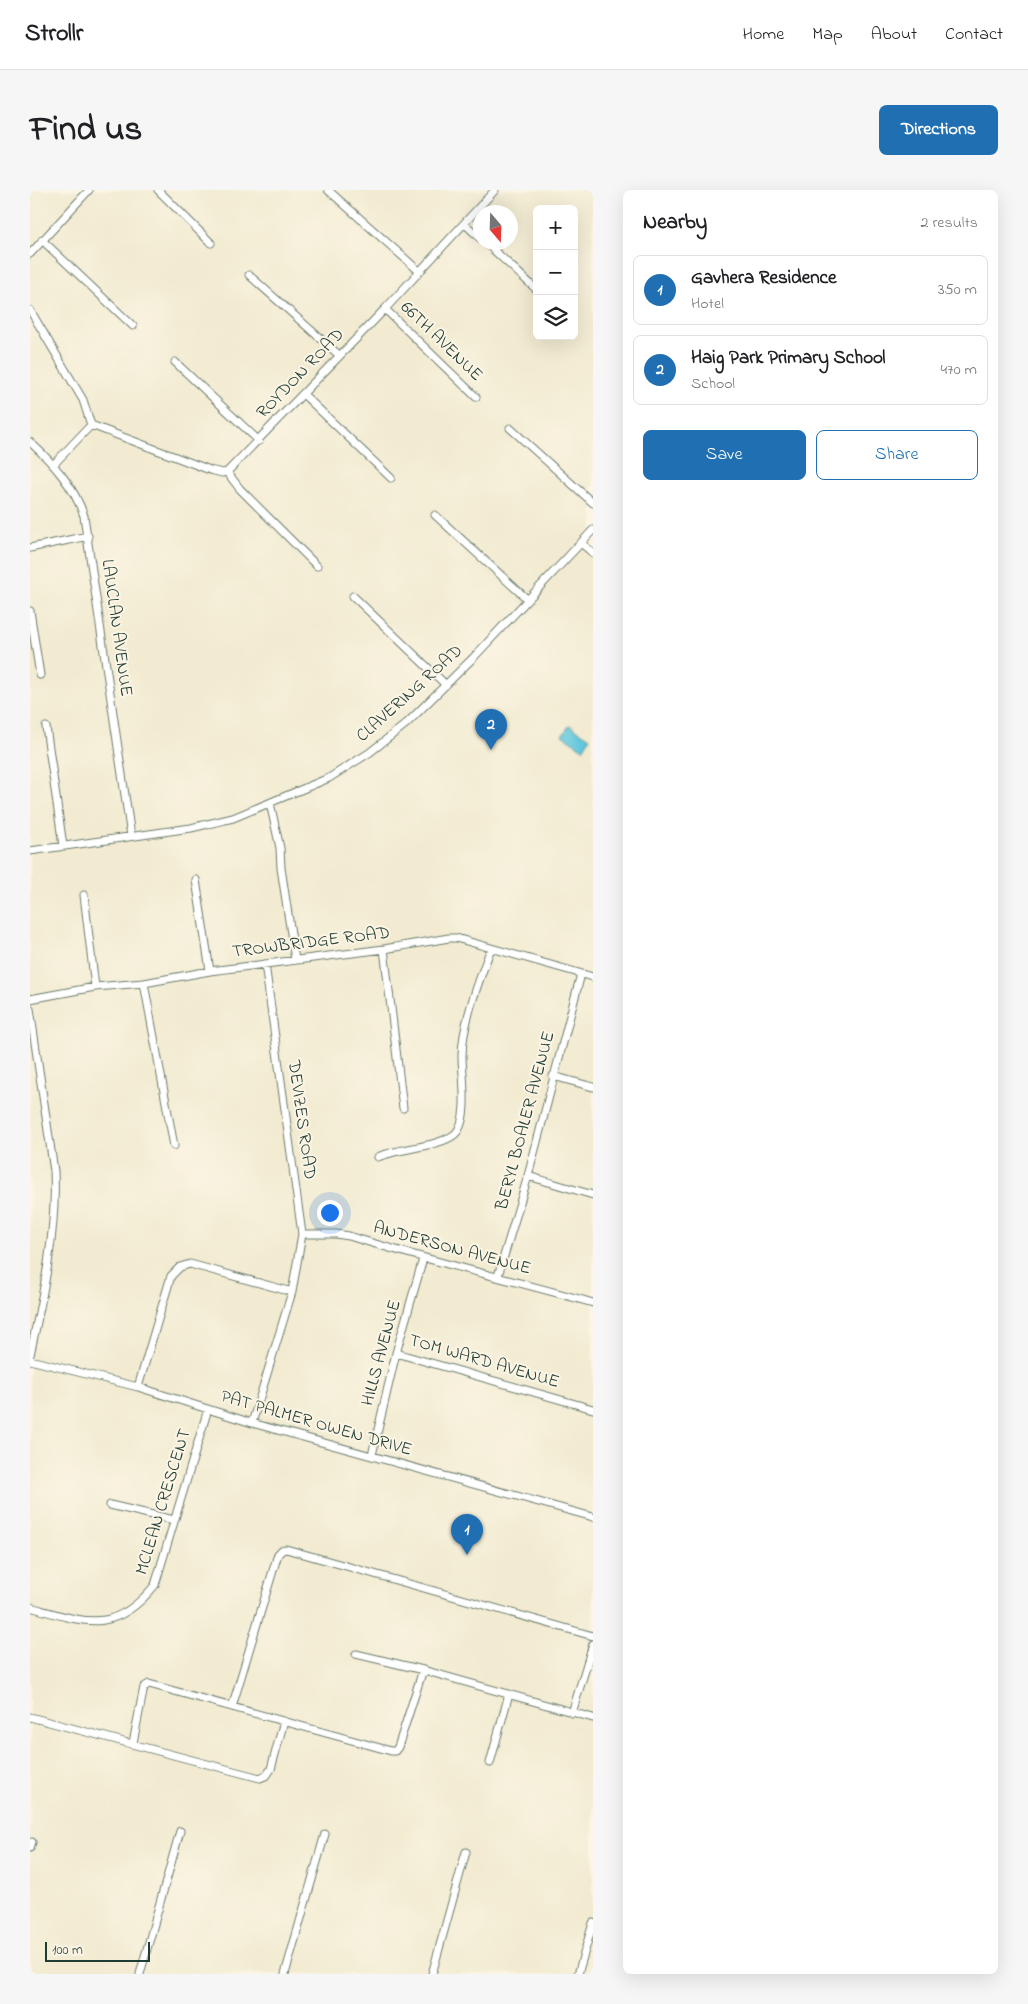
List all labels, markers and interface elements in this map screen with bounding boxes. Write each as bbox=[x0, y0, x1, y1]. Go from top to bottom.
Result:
text: Strollr bbox=[25, 17, 83, 52]
text: Home bbox=[743, 22, 784, 48]
text: Map bbox=[812, 22, 843, 48]
text: About bbox=[871, 22, 917, 48]
text: Contact bbox=[945, 22, 1003, 48]
text: Find us bbox=[30, 105, 142, 156]
button: Directions bbox=[879, 105, 998, 155]
north arrow bbox=[473, 205, 518, 250]
map controls bbox=[533, 205, 578, 340]
button: + bbox=[533, 205, 578, 250]
text: Nearby bbox=[643, 208, 707, 238]
text: 2 results bbox=[920, 211, 978, 235]
button: − bbox=[533, 250, 578, 295]
text: Gavhera Residence bbox=[691, 265, 837, 292]
text: 1 bbox=[657, 278, 663, 302]
text: 350 m bbox=[938, 278, 977, 302]
text: Hotel bbox=[691, 292, 724, 316]
button: layers bbox=[533, 295, 578, 340]
street label: 66TH AVENUE bbox=[394, 296, 488, 388]
street label: ROYDON ROAD bbox=[251, 323, 351, 425]
text: Haig Park Primary School bbox=[691, 345, 886, 372]
text: 2 bbox=[656, 358, 664, 382]
text: 470 m bbox=[940, 358, 977, 382]
text: School bbox=[691, 372, 735, 396]
button: Save bbox=[643, 430, 806, 480]
button: Share bbox=[816, 430, 978, 480]
street label: LAUCLAN AVENUE bbox=[94, 558, 139, 698]
street label: CLAVERING ROAD bbox=[351, 639, 469, 749]
pin: 2 bbox=[475, 709, 507, 750]
street label: TROWBRIDGE ROAD bbox=[231, 920, 391, 966]
street label: BERYL BOALER AVENUE bbox=[489, 1029, 562, 1214]
street label: DEVIZES ROAD bbox=[280, 1058, 322, 1181]
your location bbox=[317, 1200, 343, 1226]
street label: ANDERSON AVENUE bbox=[370, 1215, 534, 1283]
street label: HILLS AVENUE bbox=[355, 1297, 409, 1409]
street label: TOM WARD AVENUE bbox=[406, 1328, 562, 1396]
street label: PAT PALMER OWEN DRIVE bbox=[217, 1384, 415, 1464]
street label: MCLEAN CRESCENT bbox=[129, 1426, 199, 1578]
pin: 1 bbox=[451, 1514, 483, 1555]
scale bar bbox=[45, 1939, 150, 1962]
text: 100 m bbox=[52, 1940, 83, 1961]

